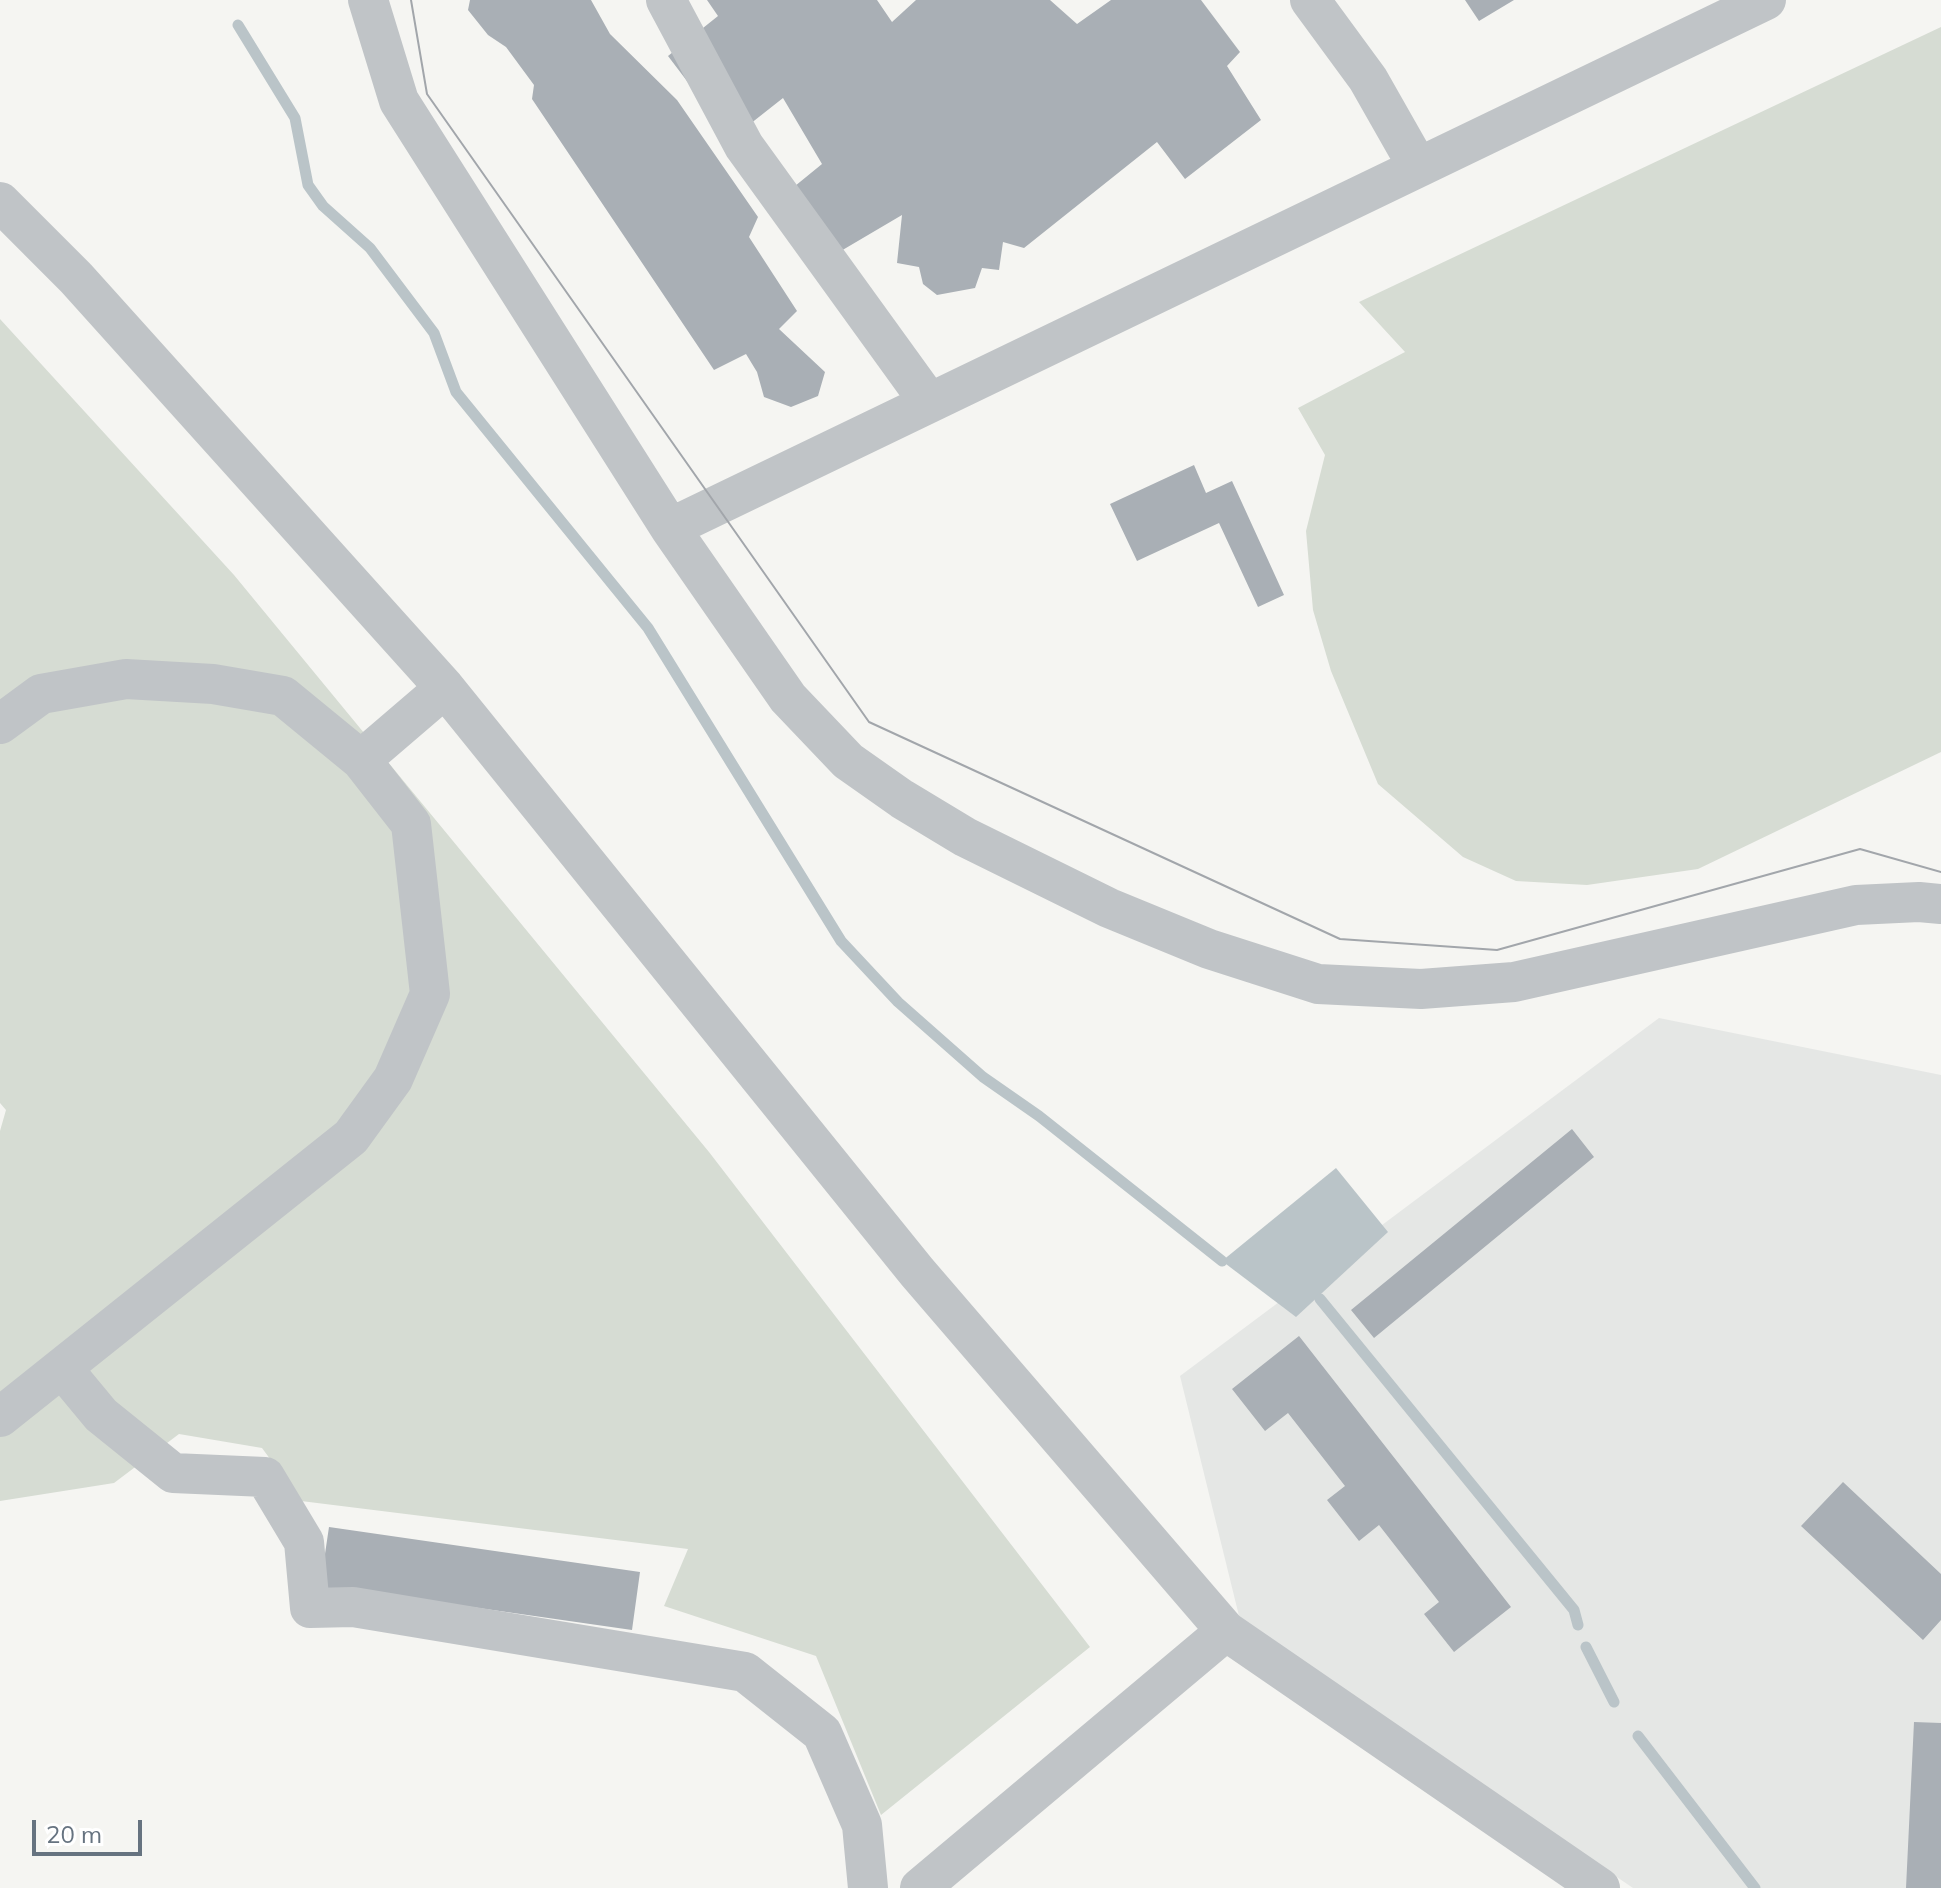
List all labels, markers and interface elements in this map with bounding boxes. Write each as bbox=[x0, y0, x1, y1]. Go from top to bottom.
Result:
scale bar bbox=[36, 1804, 146, 1854]
text: 20 m bbox=[46, 1819, 102, 1849]

